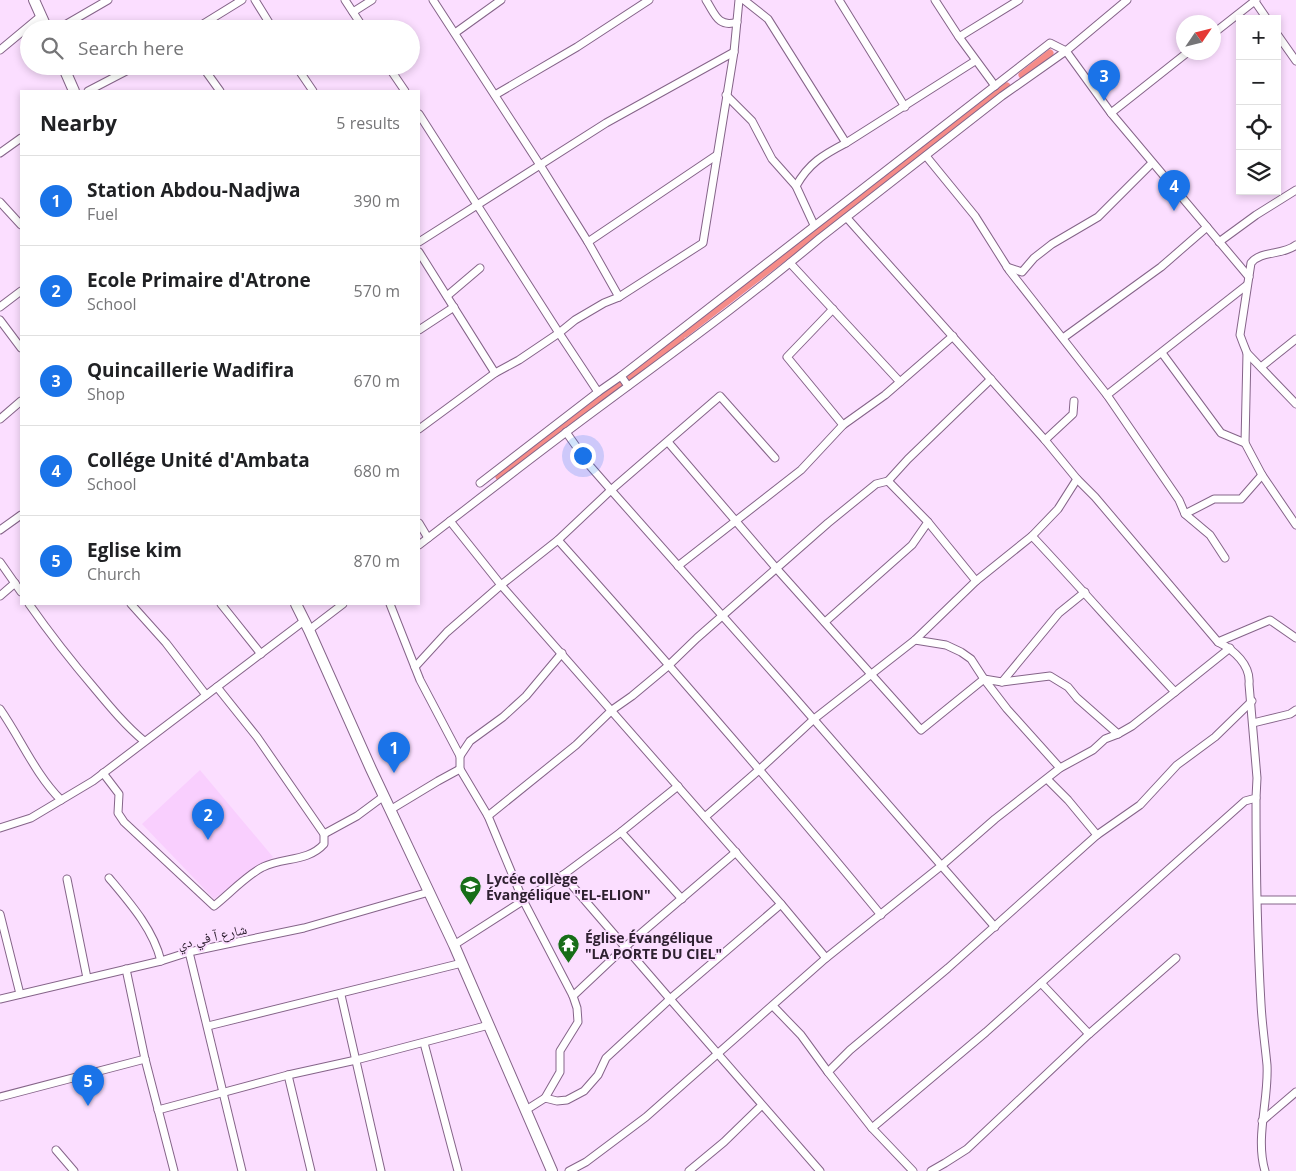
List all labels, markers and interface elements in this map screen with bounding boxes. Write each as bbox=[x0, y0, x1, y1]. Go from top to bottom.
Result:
north arrow bbox=[1176, 15, 1221, 60]
map controls bbox=[1236, 15, 1281, 195]
button: + bbox=[1236, 15, 1281, 60]
search box bbox=[20, 20, 420, 75]
icon: search bbox=[38, 34, 66, 62]
text: Search here bbox=[78, 35, 184, 61]
pin: 3 bbox=[1088, 60, 1120, 101]
button: − bbox=[1236, 60, 1281, 105]
button: locate bbox=[1236, 105, 1281, 150]
text: Nearby bbox=[40, 109, 117, 137]
text: 5 results bbox=[336, 112, 400, 134]
button: layers bbox=[1236, 150, 1281, 195]
pin: 4 bbox=[1158, 170, 1190, 211]
text: Station Abdou-Nadjwa bbox=[87, 177, 300, 203]
text: 1 bbox=[51, 190, 61, 212]
text: 390 m bbox=[354, 190, 400, 212]
text: Fuel bbox=[87, 203, 118, 225]
text: Ecole Primaire d'Atrone bbox=[87, 267, 311, 293]
text: 2 bbox=[51, 280, 61, 302]
text: 570 m bbox=[354, 280, 400, 302]
text: School bbox=[87, 293, 137, 315]
text: Quincaillerie Wadifira bbox=[87, 357, 294, 383]
text: 3 bbox=[51, 370, 61, 392]
text: 670 m bbox=[354, 370, 400, 392]
text: Shop bbox=[87, 383, 125, 405]
your location bbox=[570, 443, 596, 469]
text: Collége Unité d'Ambata bbox=[87, 447, 310, 473]
text: 4 bbox=[51, 460, 61, 482]
text: 680 m bbox=[354, 460, 400, 482]
text: School bbox=[87, 473, 137, 495]
text: Eglise kim bbox=[87, 537, 182, 563]
text: 5 bbox=[51, 550, 61, 572]
text: 870 m bbox=[354, 550, 400, 572]
text: Church bbox=[87, 563, 141, 585]
pin: 1 bbox=[378, 732, 410, 773]
pin: 2 bbox=[192, 799, 224, 840]
place label: Lycée collège Évangélique "EL-ELION" bbox=[486, 869, 651, 904]
school or university icon: Lycée collège Évangélique "EL-ELION" bbox=[458, 874, 482, 905]
street label: شارع آ في دي bbox=[175, 919, 249, 956]
place label: Église Évangélique "LA PORTE DU CIEL" bbox=[585, 928, 722, 963]
temple icon: Église Évangélique "LA PORTE DU CIEL" bbox=[557, 933, 581, 964]
pin: 5 bbox=[72, 1065, 104, 1106]

